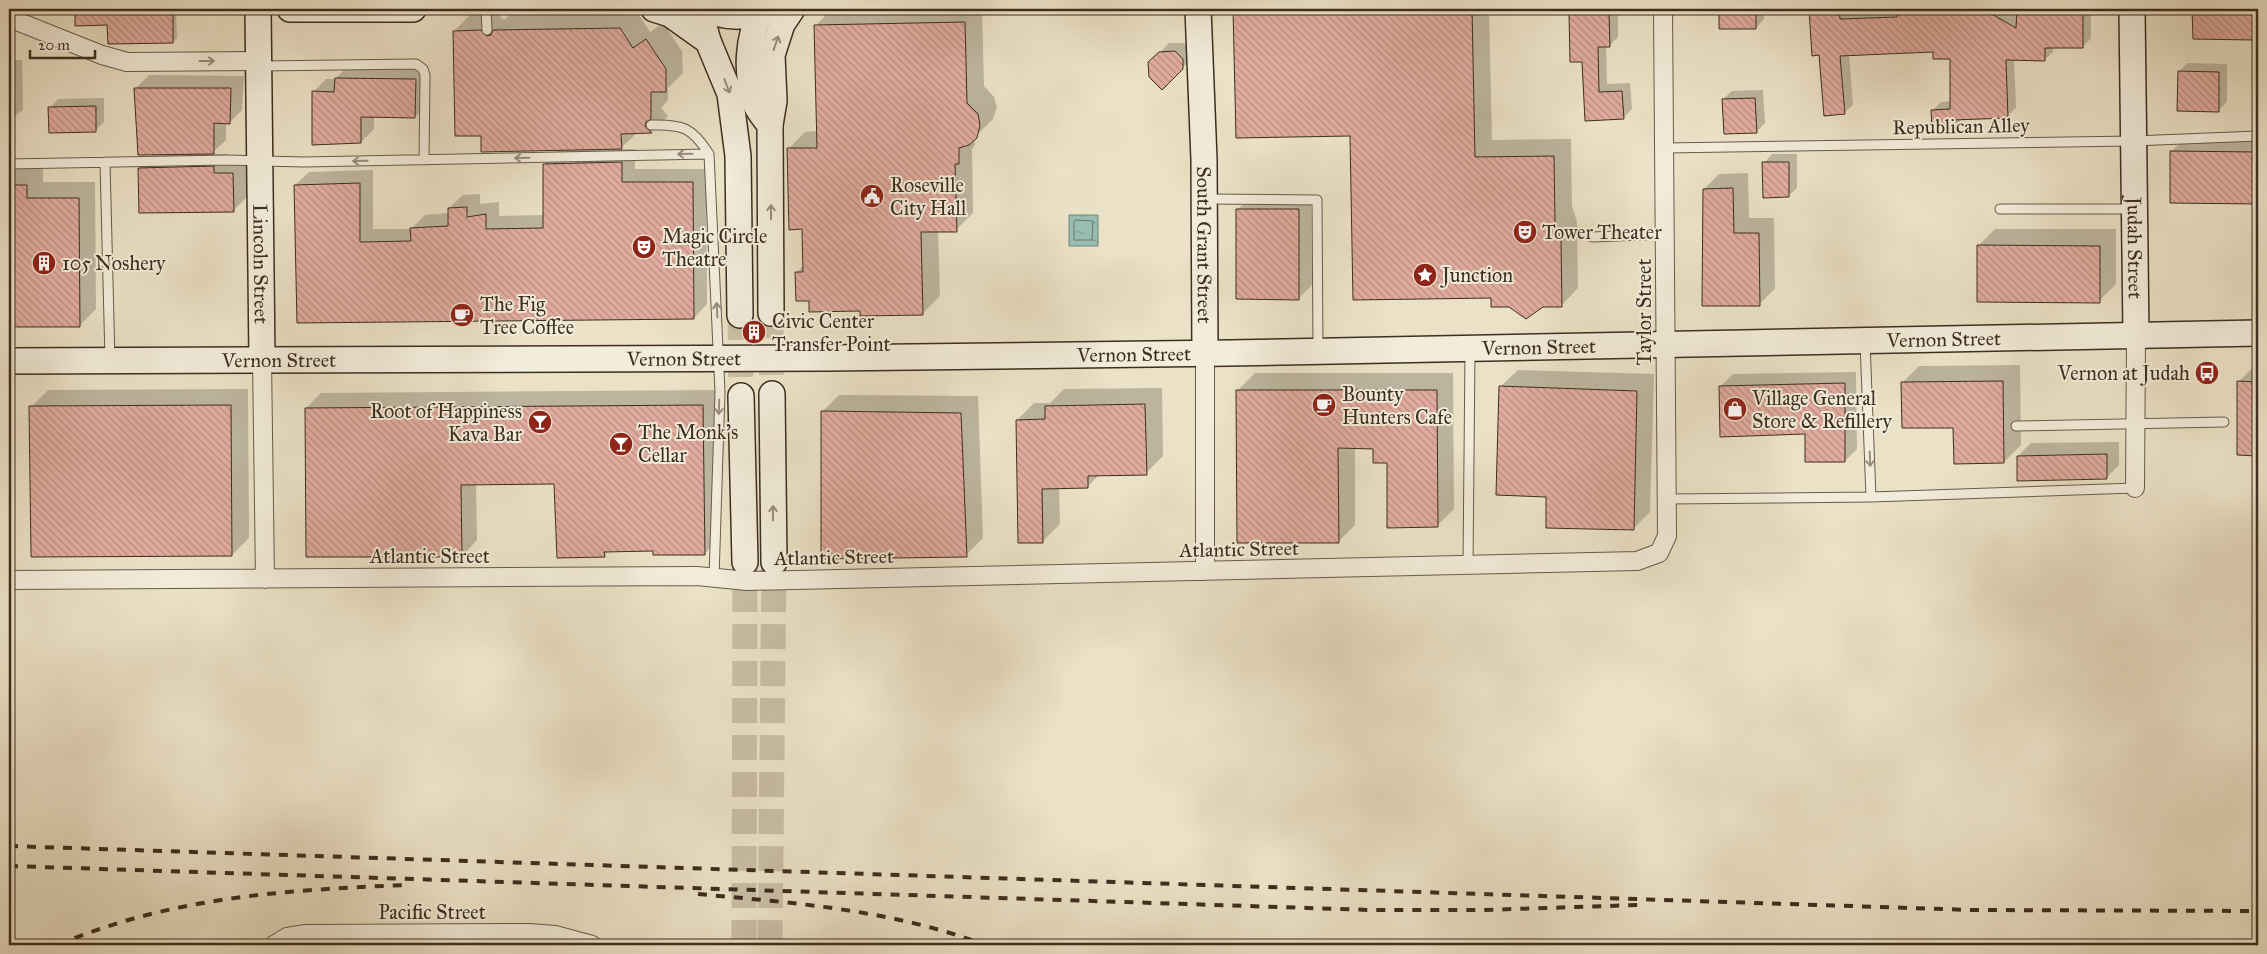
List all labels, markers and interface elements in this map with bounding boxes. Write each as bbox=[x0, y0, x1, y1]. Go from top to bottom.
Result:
scale bar bbox=[30, 28, 95, 60]
one-way arrow bbox=[772, 35, 781, 51]
text: 20 m bbox=[38, 36, 70, 54]
one-way arrow bbox=[198, 56, 215, 66]
one-way arrow bbox=[723, 78, 732, 93]
street label: Republican Alley bbox=[1892, 113, 2030, 139]
one-way arrow bbox=[677, 149, 693, 159]
one-way arrow bbox=[515, 153, 531, 162]
one-way arrow bbox=[352, 156, 368, 166]
street label: South Grant Street bbox=[1192, 166, 1217, 324]
place label: Roseville City Hall bbox=[890, 173, 967, 220]
public building icon: Roseville City Hall bbox=[859, 183, 885, 209]
street label: Judah Street bbox=[2121, 195, 2148, 299]
street label: Lincoln Street bbox=[248, 204, 274, 324]
one-way arrow bbox=[766, 204, 776, 220]
theatre icon: Tower Theater bbox=[1512, 219, 1538, 245]
place label: Tower Theater bbox=[1542, 220, 1662, 244]
place label: Magic Circle Theatre bbox=[662, 224, 767, 271]
theatre icon: Magic Circle Theatre bbox=[631, 234, 657, 260]
building icon: 105 Noshery bbox=[31, 250, 57, 276]
place label: 105 Noshery bbox=[62, 251, 166, 275]
street label: Taylor Street bbox=[1632, 259, 1656, 365]
place icon: Junction bbox=[1412, 262, 1438, 288]
place label: Junction bbox=[1440, 263, 1513, 288]
place label: The Fig Tree Coffee bbox=[480, 292, 574, 339]
cafe icon: The Fig Tree Coffee bbox=[449, 302, 475, 328]
one-way arrow bbox=[712, 302, 721, 318]
place label: Civic Center Transfer Point bbox=[772, 309, 891, 356]
building icon: Civic Center Transfer Point bbox=[741, 319, 767, 345]
street label: Vernon Street bbox=[1885, 326, 2001, 352]
street label: Vernon Street bbox=[1481, 334, 1596, 360]
street label: Vernon Street bbox=[1076, 341, 1191, 367]
street label: Vernon Street bbox=[626, 346, 741, 371]
street label: Vernon Street bbox=[221, 348, 336, 372]
bus stop icon: Vernon at Judah bbox=[2194, 360, 2220, 386]
place label: Vernon at Judah bbox=[2057, 361, 2190, 386]
place label: Bounty Hunters Cafe bbox=[1342, 382, 1452, 429]
place label: Village General Store & Refillery bbox=[1751, 386, 1892, 433]
cafe icon: Bounty Hunters Cafe bbox=[1311, 392, 1337, 418]
shop icon: Village General Store & Refillery bbox=[1722, 396, 1748, 422]
one-way arrow bbox=[714, 398, 724, 415]
place label: Root of Happiness Kava Bar bbox=[370, 399, 522, 446]
bar icon: Root of Happiness Kava Bar bbox=[527, 409, 553, 435]
place label: The Monk's Cellar bbox=[638, 420, 738, 467]
bar icon: The Monk's Cellar bbox=[608, 431, 634, 457]
one-way arrow bbox=[1865, 451, 1874, 467]
one-way arrow bbox=[768, 506, 778, 522]
street label: Atlantic Street bbox=[1178, 536, 1299, 562]
street label: Atlantic Street bbox=[369, 544, 490, 568]
street label: Atlantic Street bbox=[773, 544, 894, 570]
street label: Pacific Street bbox=[378, 900, 486, 924]

